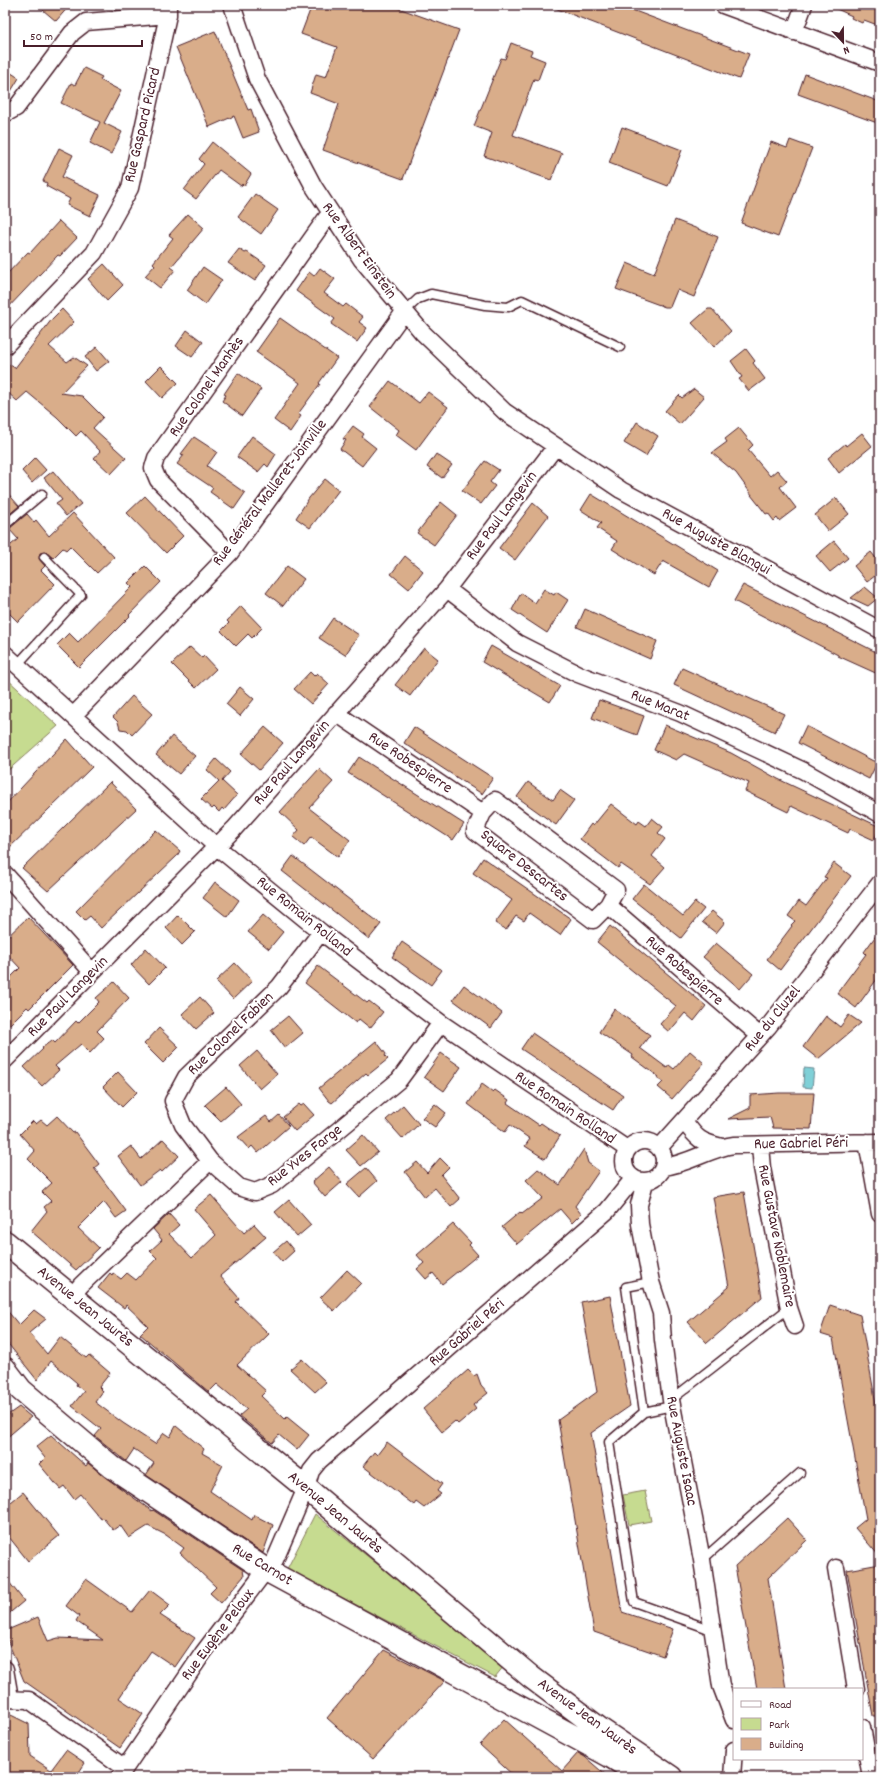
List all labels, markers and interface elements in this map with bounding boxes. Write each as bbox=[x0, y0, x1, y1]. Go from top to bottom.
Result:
scale bar bbox=[24, 22, 142, 48]
north arrow bbox=[823, 22, 863, 62]
text: 50 m bbox=[30, 29, 53, 46]
text: N bbox=[840, 41, 852, 58]
street label: Rue Gaspard Picard bbox=[119, 65, 167, 185]
street label: Rue Albert Einstein bbox=[316, 198, 402, 304]
street label: Rue Colonel Manhès bbox=[164, 332, 251, 442]
street label: Rue Général Malleret-Joinville bbox=[207, 415, 333, 571]
street label: Rue Paul Langevin bbox=[461, 466, 543, 566]
street label: Rue Auguste Blanqui bbox=[657, 502, 775, 582]
street label: Rue Marat bbox=[627, 684, 693, 728]
street label: Rue Paul Langevin bbox=[248, 715, 336, 811]
street label: Rue Robespierre bbox=[363, 726, 457, 800]
street label: Square Descartes bbox=[475, 824, 573, 908]
street label: Rue Romain Rolland bbox=[251, 871, 357, 963]
street label: Rue Robespierre bbox=[640, 930, 728, 1012]
street label: Rue Paul Langevin bbox=[22, 951, 114, 1043]
street label: Rue du Cluzel bbox=[739, 981, 807, 1057]
street label: Rue Colonel Fabien bbox=[183, 987, 279, 1081]
street label: Rue Romain Rolland bbox=[510, 1066, 620, 1150]
street label: Rue Yves Farge bbox=[262, 1119, 348, 1193]
street label: Rue Gabriel Péri bbox=[754, 1132, 848, 1156]
street label: Rue Gustave Noblemaire bbox=[751, 1163, 801, 1309]
street label: Avenue Jean Jaurès bbox=[32, 1261, 139, 1353]
street label: Rue Gabriel Péri bbox=[424, 1293, 510, 1373]
street label: Rue Auguste Isaac bbox=[659, 1394, 703, 1508]
street label: Avenue Jean Jaurès bbox=[282, 1466, 388, 1560]
street label: Rue Carnot bbox=[227, 1538, 297, 1592]
street label: Rue Eugène Peloux bbox=[176, 1584, 260, 1686]
street label: Avenue Jean Jaurès bbox=[532, 1673, 642, 1761]
legend bbox=[733, 1688, 863, 1760]
text: Road bbox=[769, 1697, 791, 1714]
text: Park bbox=[769, 1717, 790, 1734]
text: Building bbox=[769, 1737, 804, 1754]

